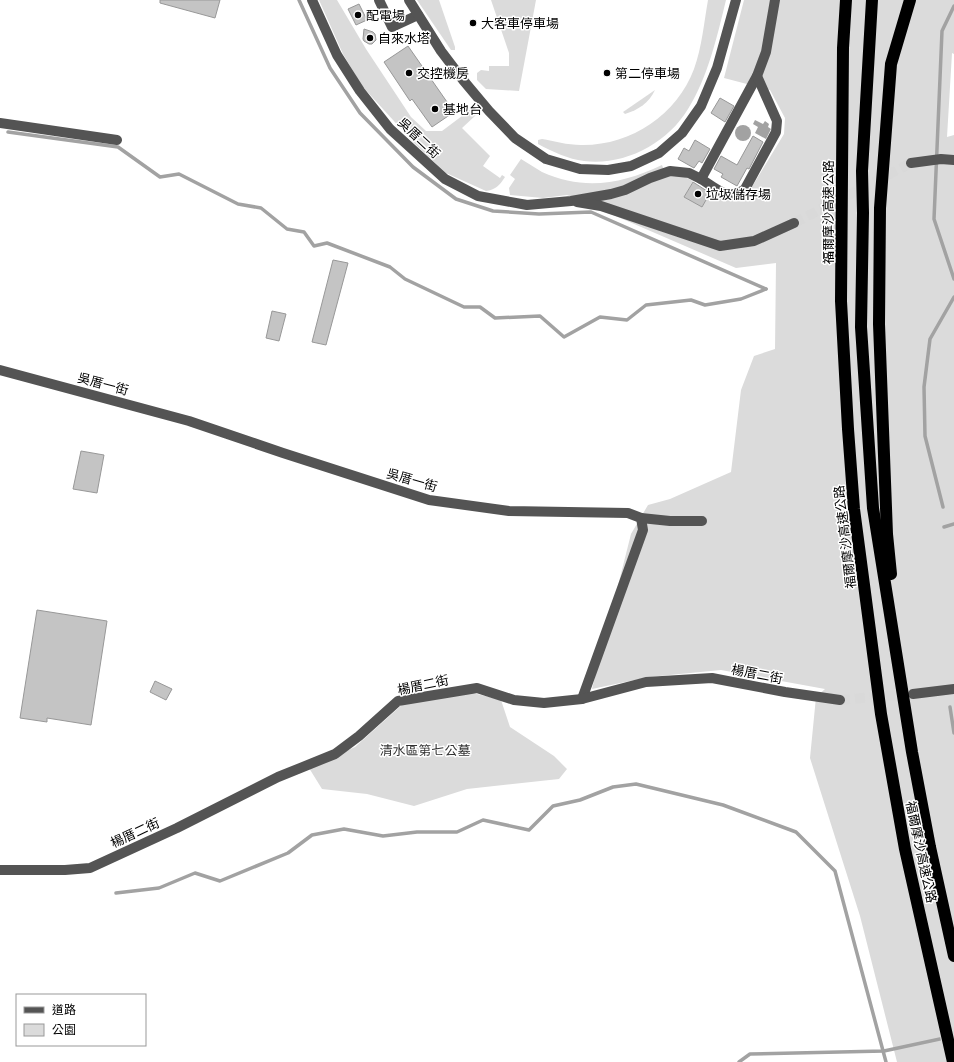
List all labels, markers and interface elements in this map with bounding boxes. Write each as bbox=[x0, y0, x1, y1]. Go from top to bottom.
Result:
place label: 配電場 bbox=[366, 8, 405, 23]
marker: 配電場 bbox=[353, 10, 363, 20]
place label: 大客車停車場 bbox=[481, 16, 559, 31]
marker: 大客車停車場 bbox=[468, 18, 478, 28]
place label: 自來水塔 bbox=[378, 31, 430, 46]
marker: 自來水塔 bbox=[365, 33, 375, 43]
place label: 交控機房 bbox=[417, 66, 469, 81]
place label: 第二停車場 bbox=[615, 66, 680, 81]
marker: 交控機房 bbox=[404, 68, 414, 78]
marker: 第二停車場 bbox=[602, 68, 612, 78]
place label: 基地台 bbox=[443, 102, 482, 117]
marker: 基地台 bbox=[430, 104, 440, 114]
street label: 吳厝二街 bbox=[395, 115, 443, 161]
street label: 福爾摩沙高速公路 bbox=[821, 160, 836, 264]
place label: 垃圾儲存場 bbox=[706, 187, 771, 202]
marker: 垃圾儲存場 bbox=[693, 189, 703, 199]
street label: 吳厝一街 bbox=[76, 370, 130, 398]
street label: 吳厝一街 bbox=[385, 466, 439, 494]
street label: 福爾摩沙高速公路 bbox=[831, 484, 859, 590]
street label: 楊厝二街 bbox=[730, 662, 784, 686]
street label: 楊厝二街 bbox=[396, 672, 450, 698]
park label: 清水區第七公墓 bbox=[379, 743, 471, 758]
street label: 福爾摩沙高速公路 bbox=[903, 800, 939, 904]
street label: 楊厝二街 bbox=[108, 815, 162, 851]
legend bbox=[16, 994, 146, 1046]
text: 道路 bbox=[52, 1003, 76, 1017]
text: 公園 bbox=[52, 1023, 76, 1037]

